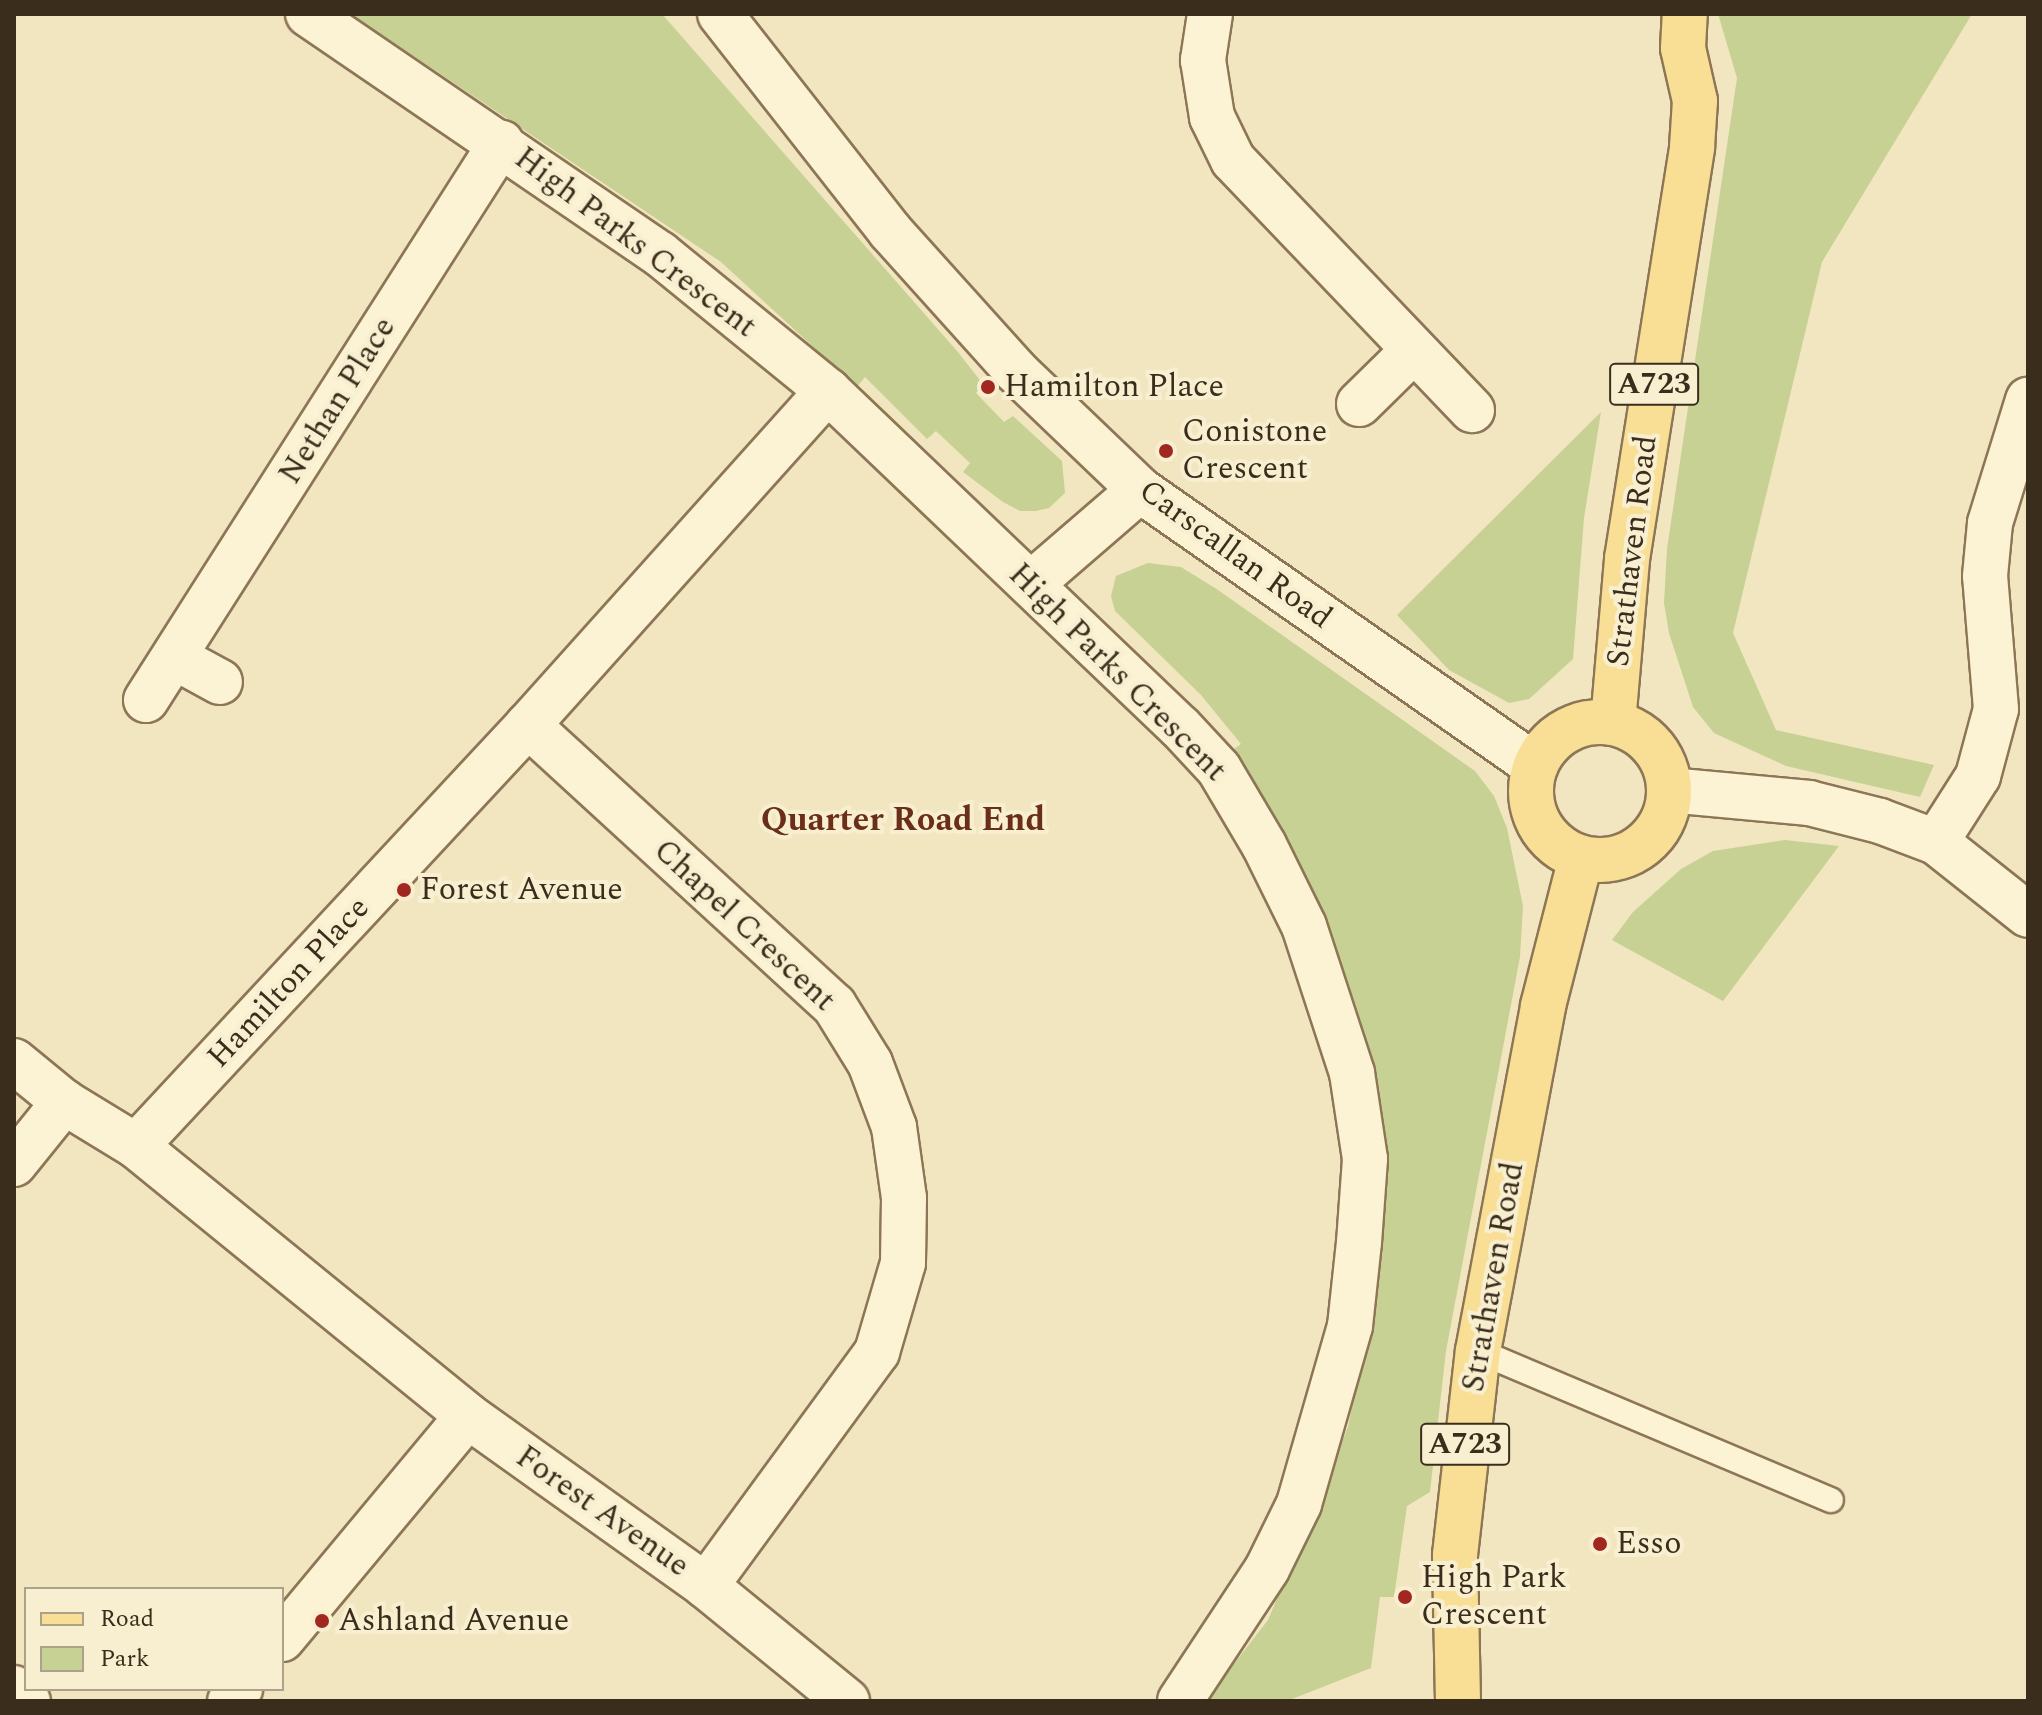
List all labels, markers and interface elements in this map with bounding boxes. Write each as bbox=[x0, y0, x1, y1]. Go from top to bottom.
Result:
street label: High Parks Crescent bbox=[506, 140, 764, 346]
street label: Nethan Place bbox=[272, 311, 404, 491]
road number: A723 bbox=[1608, 358, 1700, 410]
place label: Hamilton Place bbox=[1004, 368, 1224, 406]
marker: Hamilton Place bbox=[979, 378, 997, 396]
place label: Conistone Crescent bbox=[1182, 414, 1327, 489]
street label: Strathaven Road bbox=[1600, 433, 1666, 669]
marker: Conistone Crescent bbox=[1157, 442, 1175, 460]
street label: Carscallan Road bbox=[1131, 472, 1339, 638]
street label: High Parks Crescent bbox=[1000, 556, 1234, 790]
district label: Quarter Road End bbox=[761, 801, 1045, 841]
street label: Chapel Crescent bbox=[645, 832, 843, 1020]
place label: Forest Avenue bbox=[420, 871, 623, 909]
marker: Forest Avenue bbox=[395, 881, 413, 899]
street label: Hamilton Place bbox=[200, 890, 378, 1076]
street label: Strathaven Road bbox=[1455, 1159, 1533, 1395]
road number: A723 bbox=[1419, 1418, 1511, 1470]
street label: Forest Avenue bbox=[508, 1438, 696, 1586]
place label: Esso bbox=[1616, 1525, 1681, 1563]
marker: Esso bbox=[1591, 1535, 1609, 1553]
place label: High Park Crescent bbox=[1421, 1560, 1567, 1635]
legend bbox=[24, 1587, 284, 1691]
marker: High Park Crescent bbox=[1396, 1588, 1414, 1606]
text: Road bbox=[100, 1601, 154, 1637]
place label: Ashland Avenue bbox=[338, 1602, 569, 1640]
marker: Ashland Avenue bbox=[313, 1612, 331, 1630]
text: Park bbox=[100, 1641, 150, 1677]

